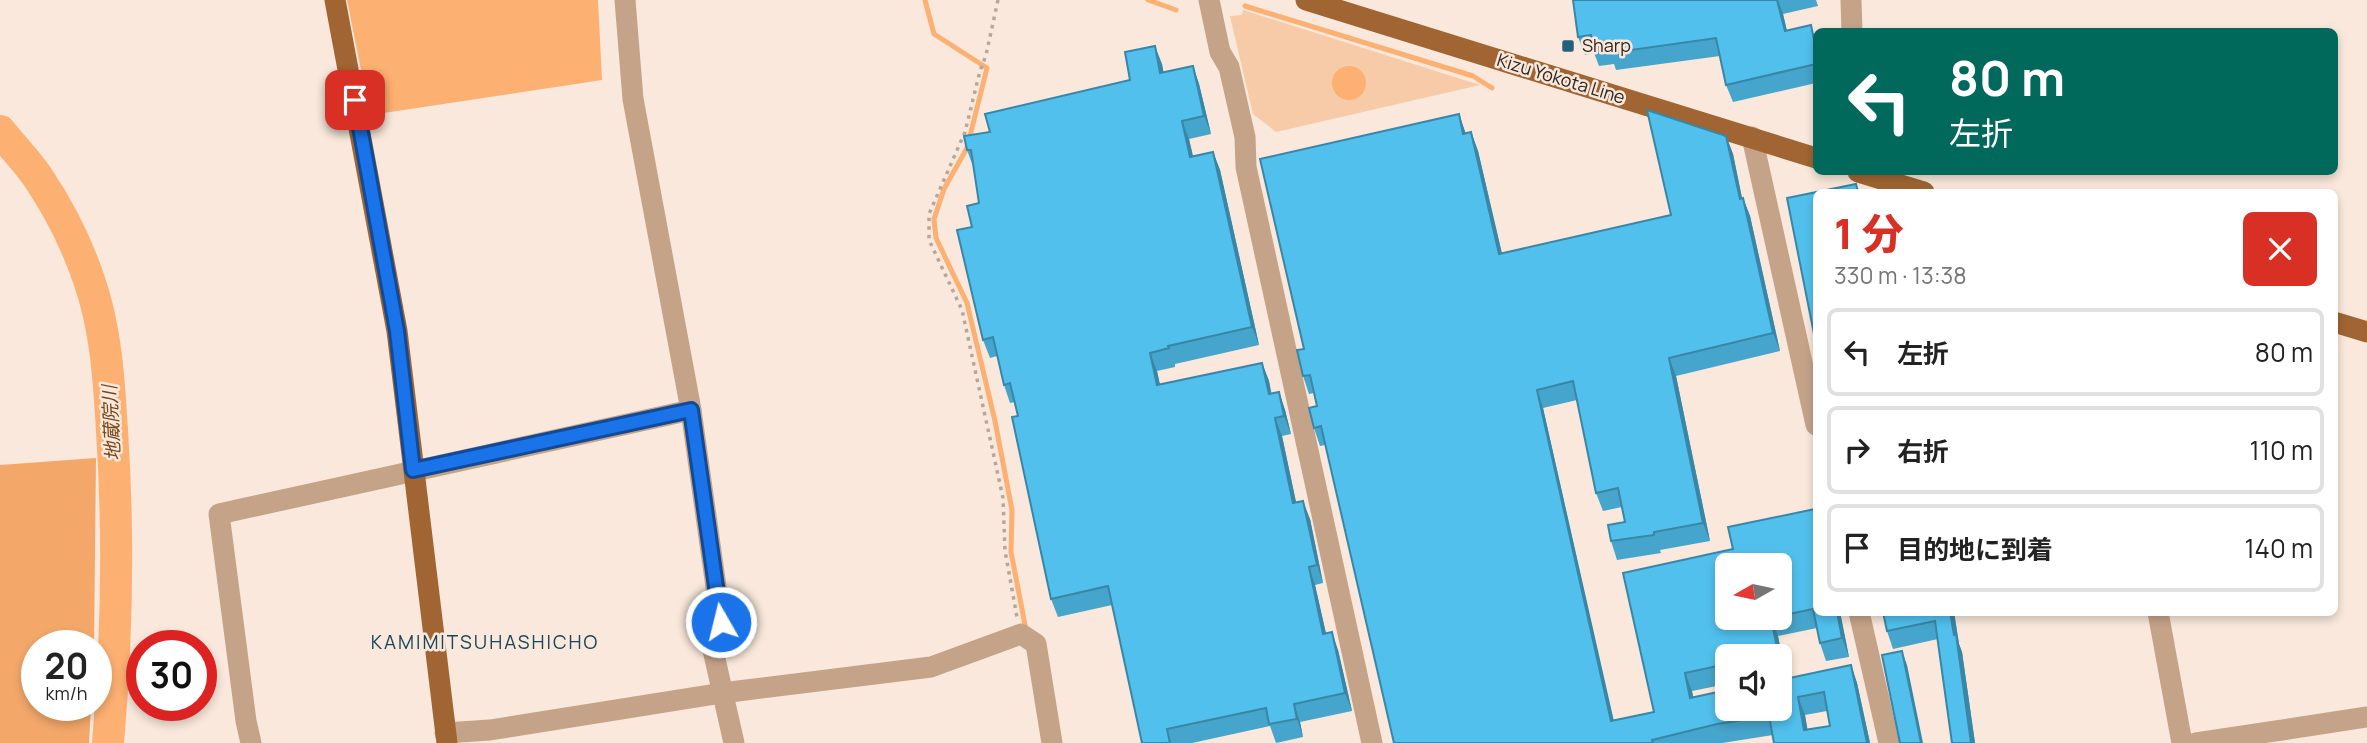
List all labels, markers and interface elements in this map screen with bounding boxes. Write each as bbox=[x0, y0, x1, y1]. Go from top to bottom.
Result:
place label: Sharp bbox=[1582, 33, 1631, 57]
marker: Sharp bbox=[1560, 38, 1576, 54]
text: 80 m bbox=[1949, 44, 2065, 111]
street label: Kizu Yokota Line bbox=[1494, 47, 1628, 109]
icon: left bbox=[1834, 56, 1925, 147]
pin bbox=[325, 70, 385, 130]
icon: arrive bbox=[336, 81, 374, 119]
text: 左折 bbox=[1949, 111, 2013, 155]
text: 1 分 bbox=[1834, 204, 1903, 262]
button: close bbox=[2243, 212, 2317, 286]
text: 330 m · 13:38 bbox=[1834, 259, 1967, 291]
icon: left bbox=[1838, 333, 1876, 371]
text: 80 m bbox=[2255, 334, 2313, 370]
text: 左折 bbox=[1897, 335, 1949, 371]
water label: 地蔵院川 bbox=[96, 382, 126, 462]
icon: right bbox=[1838, 431, 1876, 469]
text: 110 m bbox=[2250, 432, 2313, 468]
text: 右折 bbox=[1897, 433, 1949, 469]
icon: arrive bbox=[1838, 529, 1876, 567]
text: 140 m bbox=[2244, 530, 2313, 566]
text: 目的地に到着 bbox=[1897, 531, 2053, 567]
north arrow bbox=[1715, 553, 1792, 630]
map controls bbox=[1715, 553, 1792, 721]
position arrow bbox=[684, 585, 758, 659]
district label: KAMIMITSUHASHICHO bbox=[371, 629, 599, 655]
speed limit sign: 30 bbox=[126, 630, 217, 721]
text: 20 bbox=[45, 642, 88, 690]
button: sound bbox=[1715, 644, 1792, 721]
text: km/h bbox=[46, 681, 87, 705]

